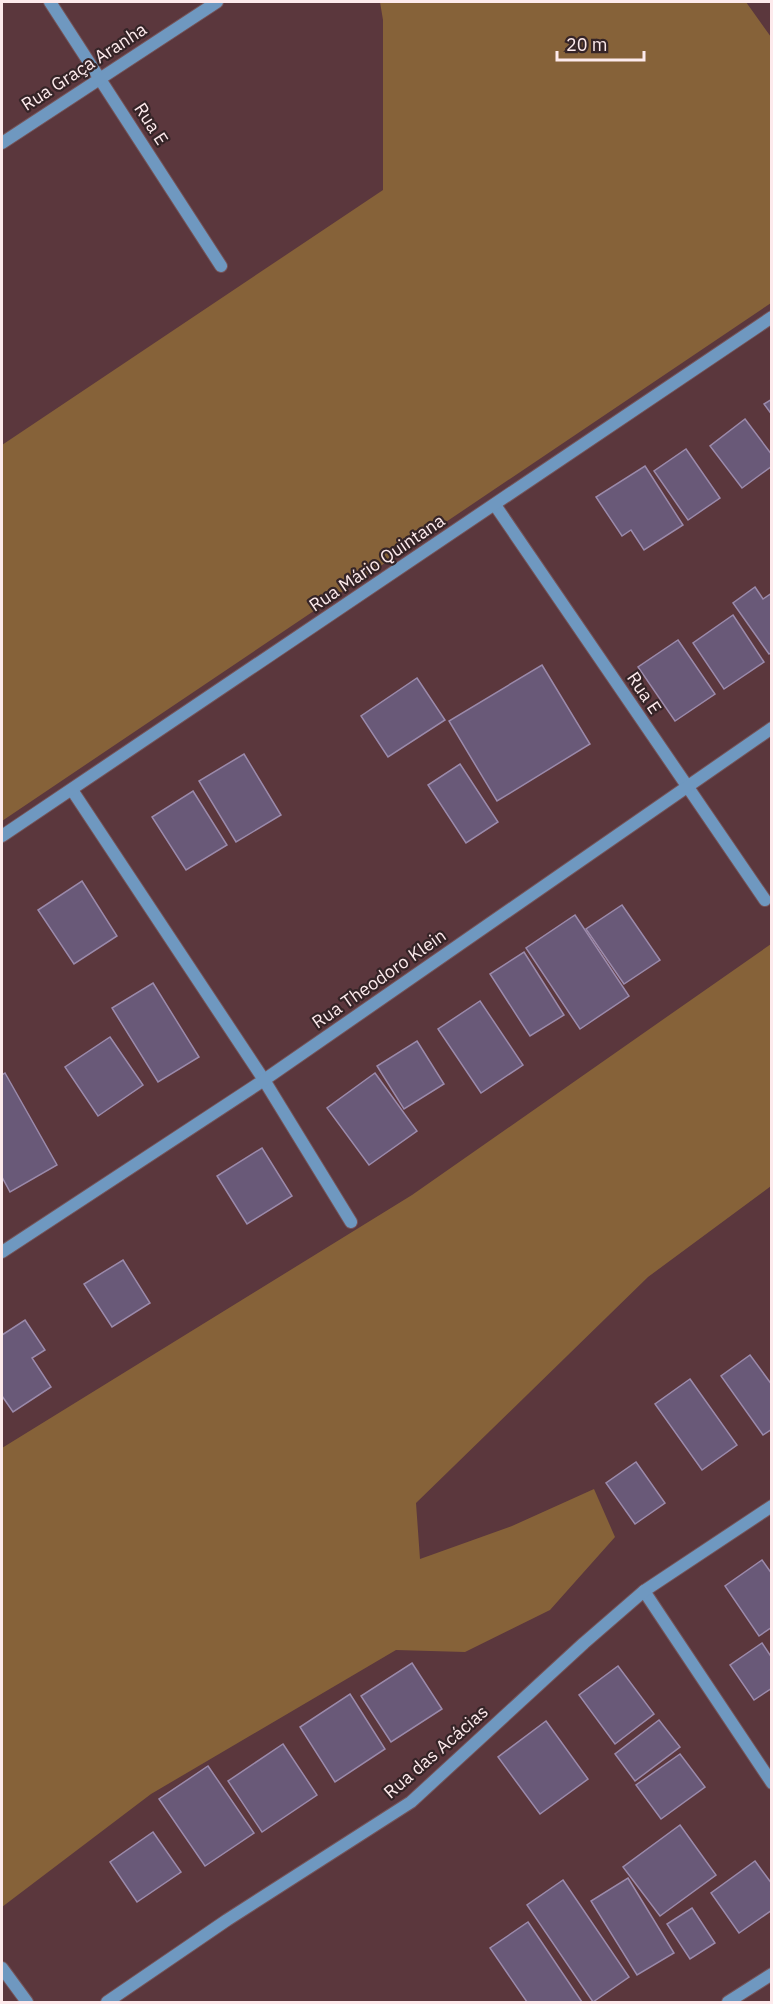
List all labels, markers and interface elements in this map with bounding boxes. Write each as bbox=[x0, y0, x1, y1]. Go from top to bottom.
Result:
street label: Rua Graça Aranha bbox=[17, 17, 151, 116]
scale bar bbox=[557, 24, 644, 62]
text: 20 m bbox=[566, 33, 608, 56]
street label: Rua E bbox=[129, 98, 174, 149]
street label: Rua Mário Quintana bbox=[304, 508, 449, 617]
street label: Rua E bbox=[622, 667, 667, 718]
street label: Rua Theodoro Klein bbox=[307, 924, 450, 1033]
street label: Rua das Acácias bbox=[379, 1700, 493, 1803]

